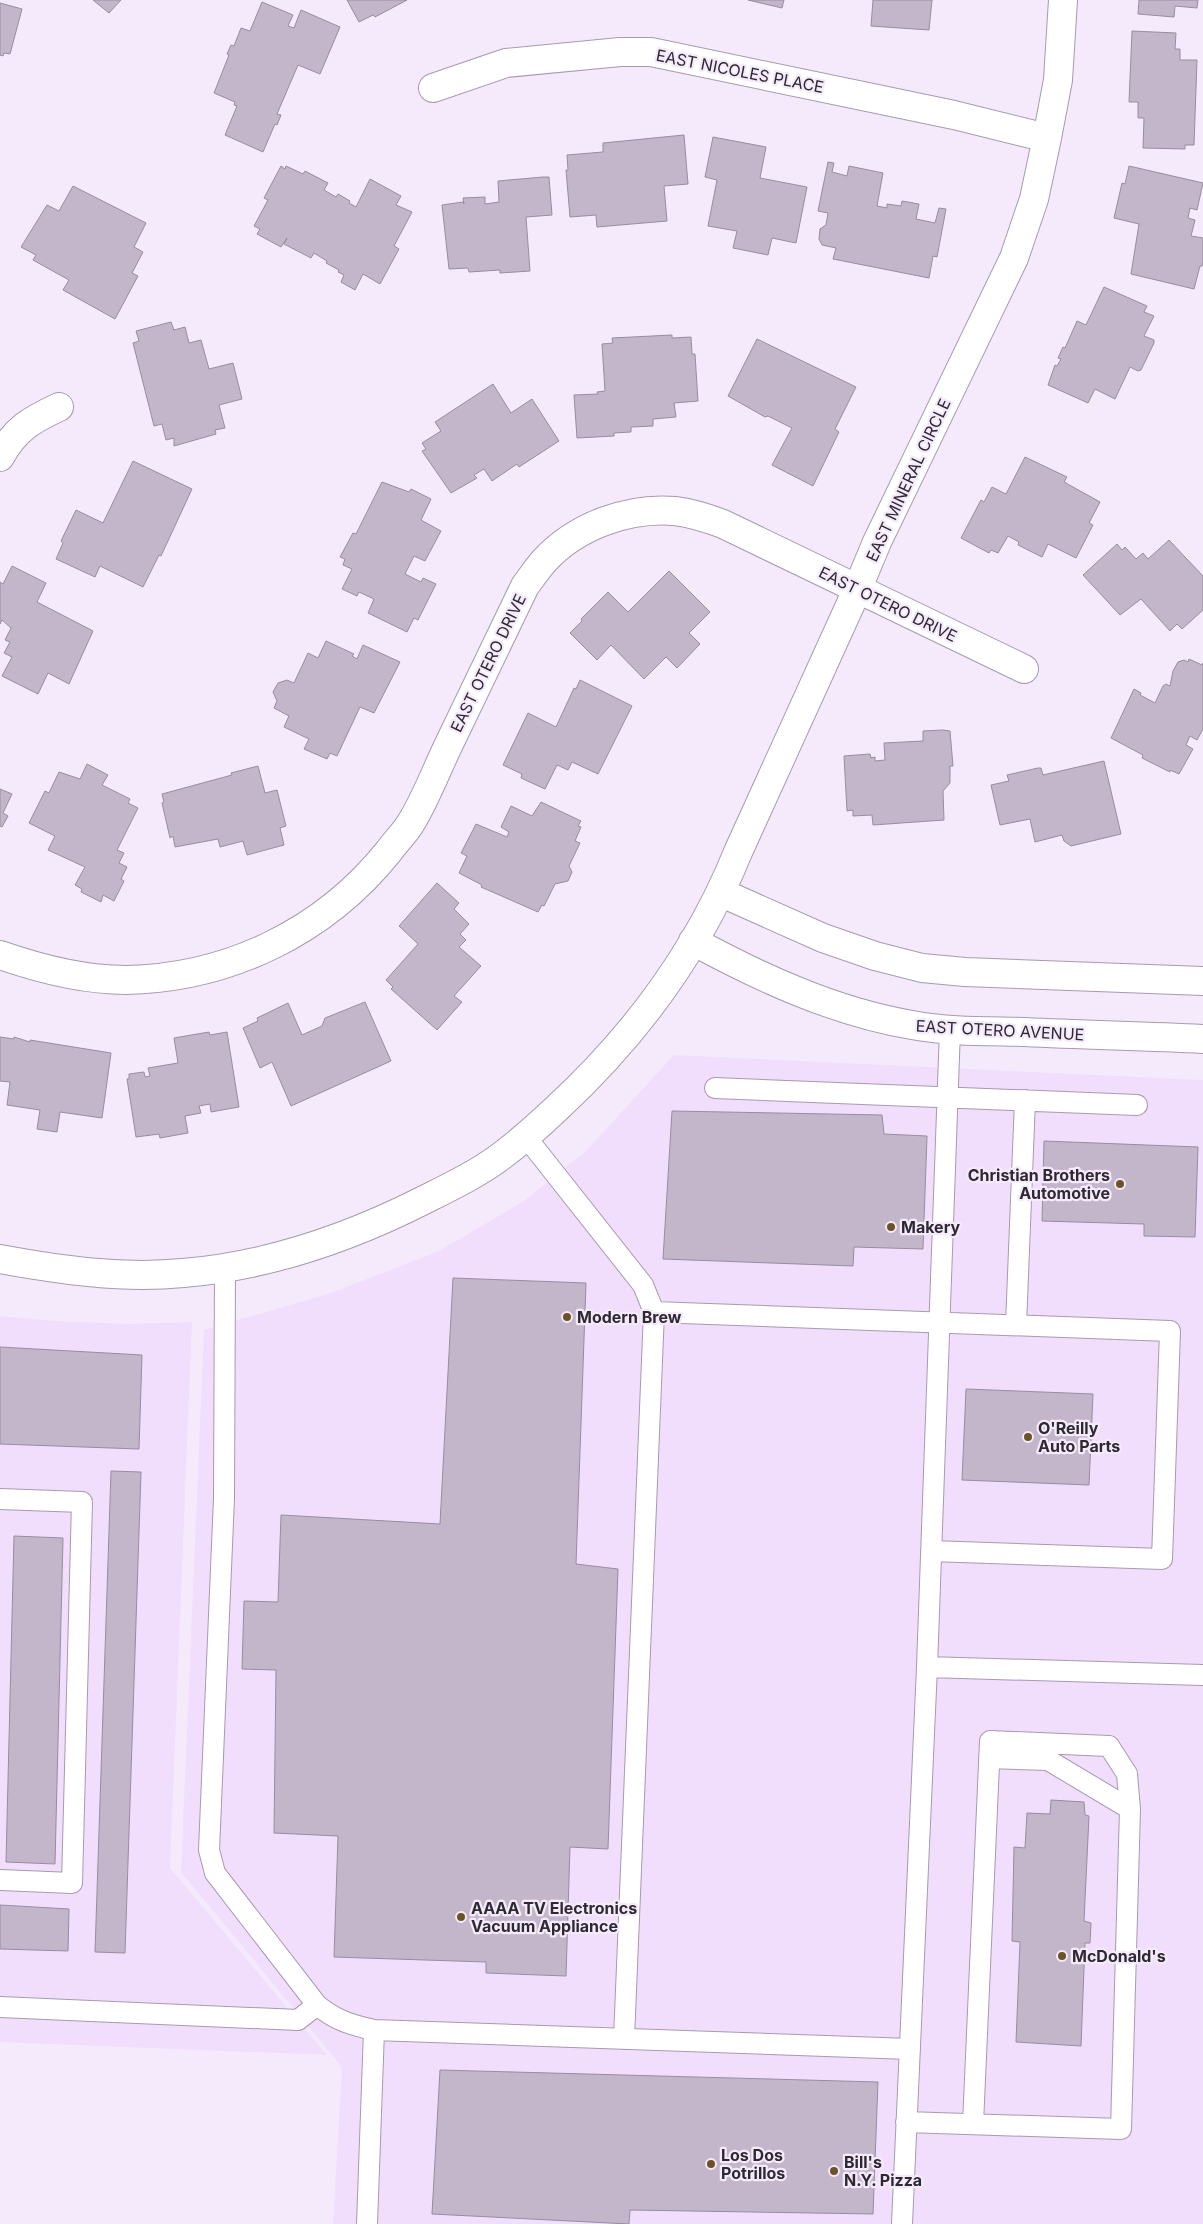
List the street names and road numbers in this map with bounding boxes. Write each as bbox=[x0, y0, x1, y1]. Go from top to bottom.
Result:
street label: EAST NICOLES PLACE bbox=[654, 45, 826, 97]
street label: EAST MINERAL CIRCLE bbox=[861, 395, 955, 565]
street label: EAST OTERO DRIVE bbox=[816, 562, 960, 646]
street label: EAST OTERO DRIVE bbox=[446, 591, 530, 735]
street label: EAST OTERO AVENUE bbox=[915, 1016, 1085, 1044]

